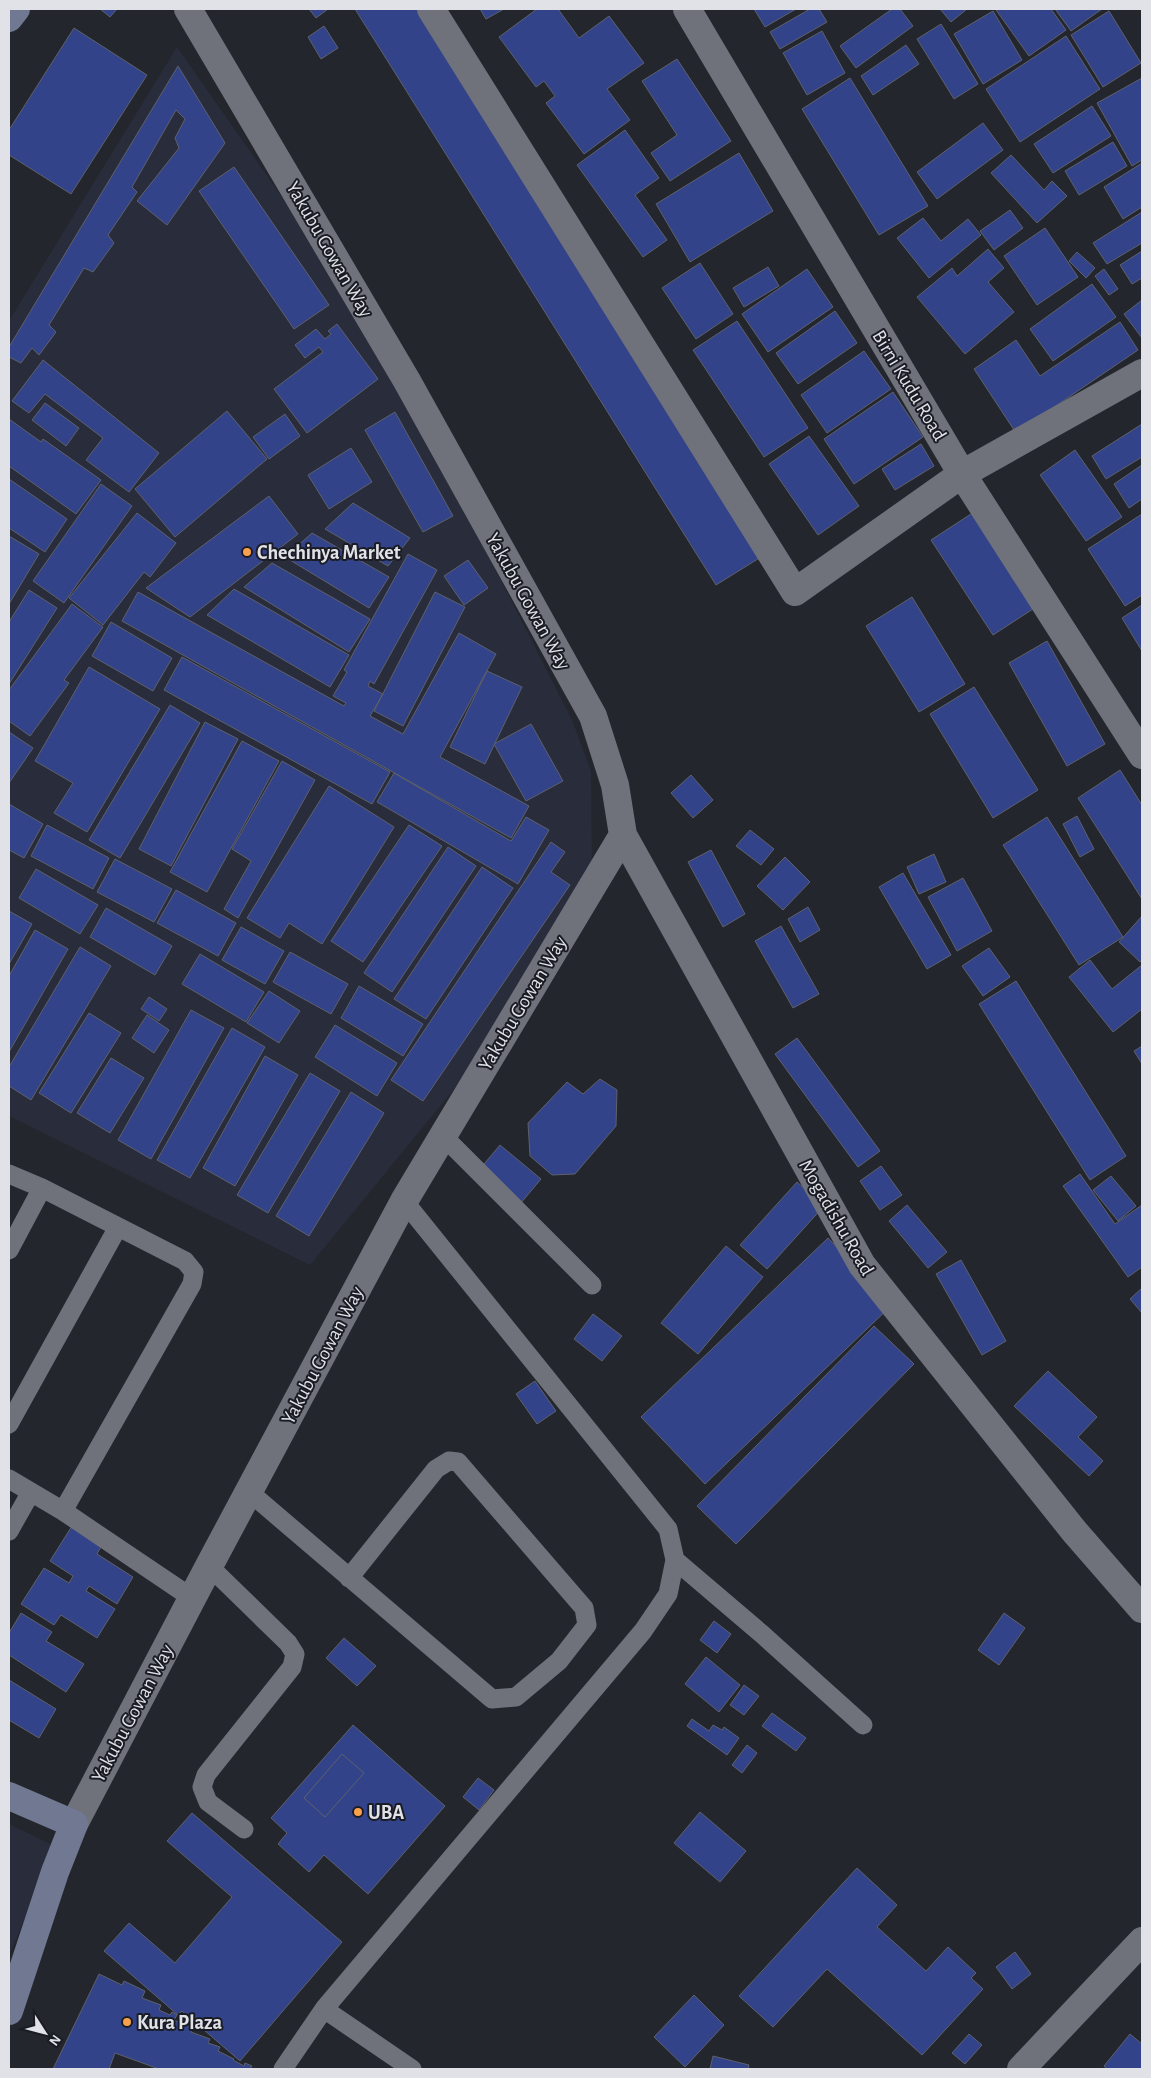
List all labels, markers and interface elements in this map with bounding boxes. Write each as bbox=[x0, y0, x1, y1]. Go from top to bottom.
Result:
street label: Yakubu Gowan Way bbox=[282, 178, 376, 321]
street label: Birni Kudu Road bbox=[868, 327, 950, 444]
street label: Yakubu Gowan Way bbox=[482, 530, 574, 674]
place label: Chechinya Market bbox=[257, 543, 401, 563]
marker: Chechinya Market bbox=[241, 546, 253, 558]
street label: Yakubu Gowan Way bbox=[475, 932, 571, 1074]
street label: Mogadishu Road bbox=[795, 1156, 877, 1279]
street label: Yakubu Gowan Way bbox=[278, 1283, 368, 1428]
street label: Yakubu Gowan Way bbox=[88, 1641, 178, 1786]
place label: UBA bbox=[368, 1803, 404, 1823]
marker: UBA bbox=[352, 1806, 364, 1818]
north arrow bbox=[20, 2008, 70, 2058]
place label: Kura Plaza bbox=[137, 2013, 222, 2033]
marker: Kura Plaza bbox=[121, 2016, 133, 2028]
text: N bbox=[46, 2032, 63, 2048]

